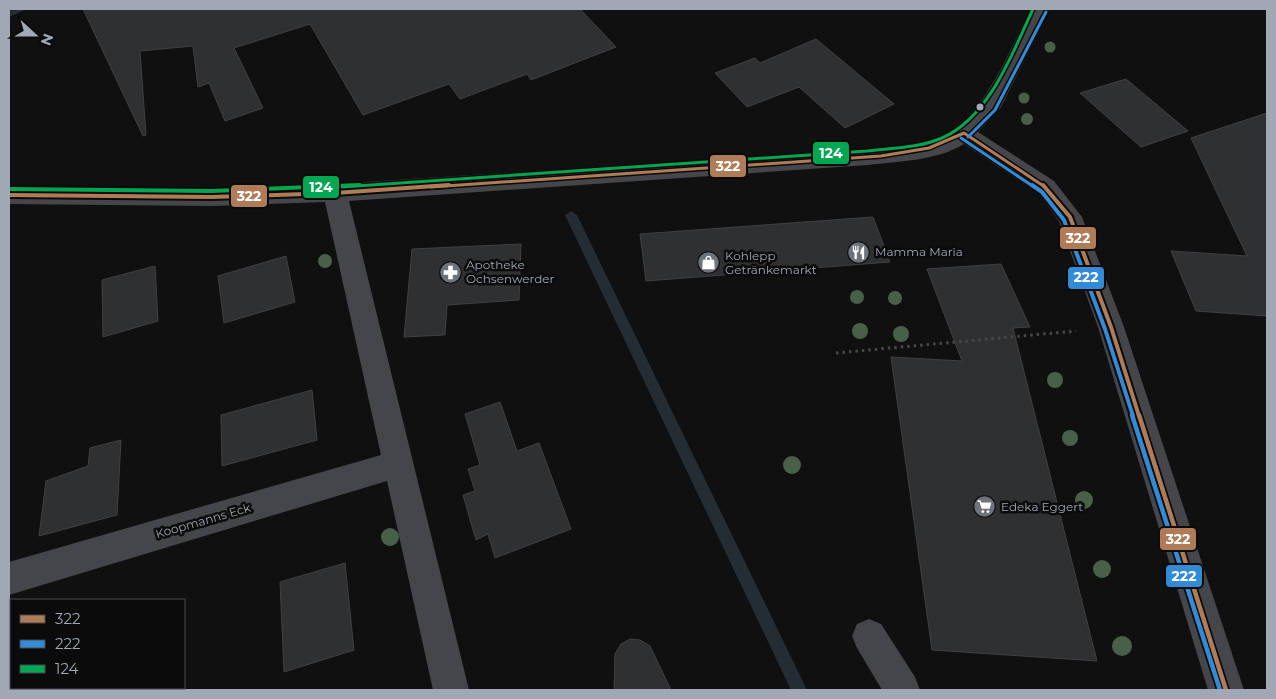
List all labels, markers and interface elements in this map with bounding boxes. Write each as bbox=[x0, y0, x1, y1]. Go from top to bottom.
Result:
north arrow bbox=[10, 10, 60, 60]
text: N bbox=[37, 31, 58, 48]
unlabelled marker bbox=[975, 102, 985, 112]
line badge: 124 bbox=[812, 141, 850, 165]
text: 124 bbox=[819, 144, 843, 162]
line badge: 322 bbox=[709, 154, 747, 178]
text: 322 bbox=[715, 157, 740, 175]
line badge: 124 bbox=[302, 175, 340, 199]
text: 124 bbox=[309, 178, 333, 196]
line badge: 322 bbox=[230, 184, 268, 208]
text: 322 bbox=[236, 187, 261, 205]
line badge: 322 bbox=[1059, 226, 1097, 250]
text: 322 bbox=[1065, 229, 1090, 247]
restaurant icon: Mamma Maria bbox=[847, 240, 871, 264]
place label: Mamma Maria bbox=[875, 244, 963, 259]
place label: Kohlepp Getränkemarkt bbox=[725, 248, 817, 277]
shop icon: Kohlepp Getränkemarkt bbox=[697, 251, 721, 275]
place label: Apotheke Ochsenwerder bbox=[466, 257, 555, 286]
pharmacy icon: Apotheke Ochsenwerder bbox=[438, 260, 462, 284]
line badge: 222 bbox=[1067, 266, 1105, 290]
text: 222 bbox=[1074, 268, 1098, 286]
supermarket icon: Edeka Eggert bbox=[973, 495, 997, 519]
place label: Edeka Eggert bbox=[1001, 499, 1083, 514]
street label: Koopmanns Eck bbox=[154, 500, 253, 541]
line badge: 322 bbox=[1159, 527, 1197, 551]
text: 322 bbox=[1165, 530, 1190, 548]
line badge: 222 bbox=[1165, 564, 1203, 588]
text: 222 bbox=[1172, 567, 1196, 585]
legend bbox=[10, 599, 185, 689]
text: 322 bbox=[55, 609, 80, 628]
text: 222 bbox=[55, 634, 81, 653]
text: 124 bbox=[55, 659, 79, 678]

